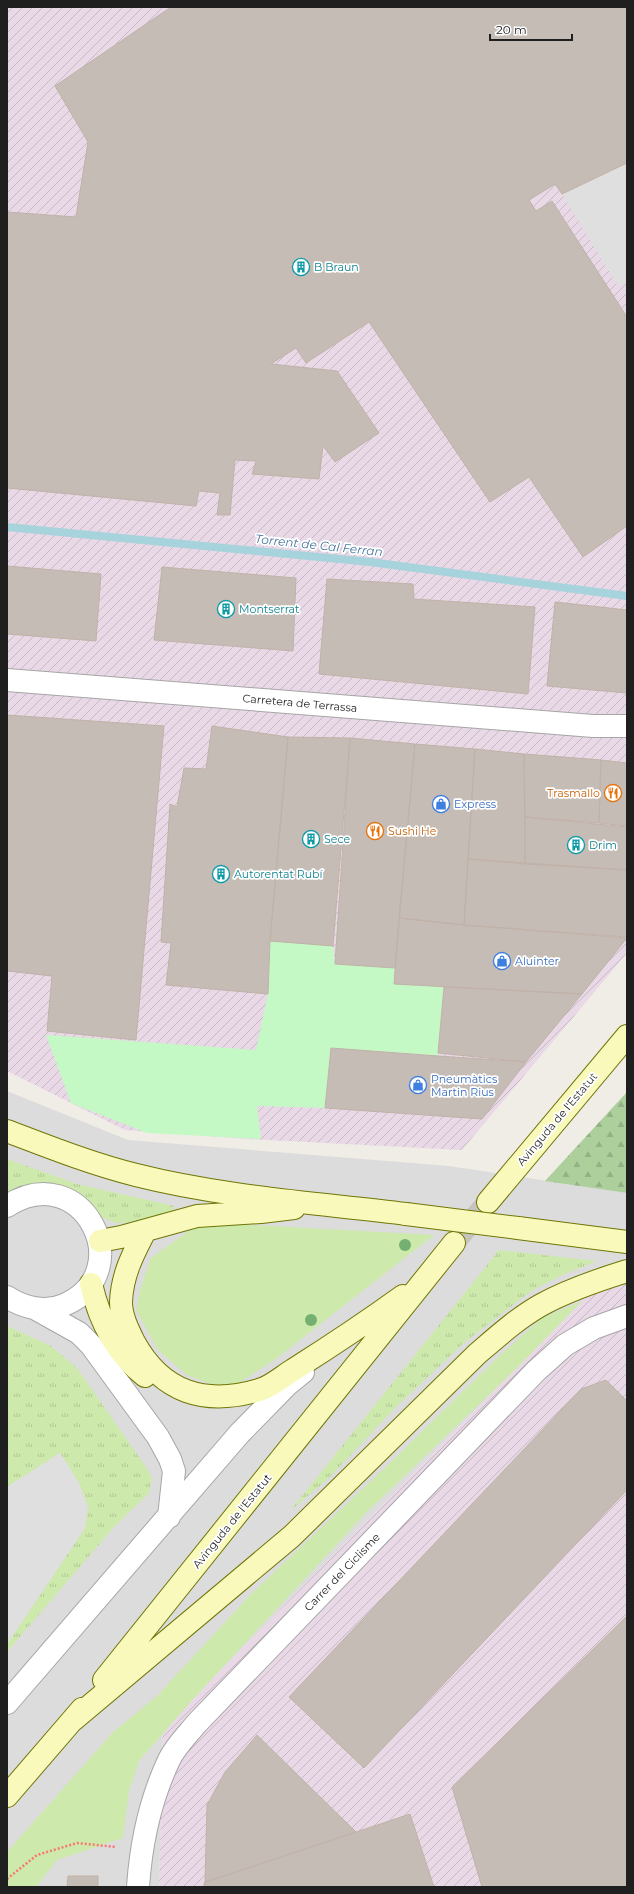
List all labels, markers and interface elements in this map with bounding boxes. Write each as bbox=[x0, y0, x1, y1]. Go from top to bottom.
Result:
scale bar bbox=[490, 16, 572, 42]
text: 20 m bbox=[496, 22, 527, 37]
building icon: B Braun bbox=[291, 257, 311, 277]
place label: B Braun bbox=[314, 260, 359, 274]
water label: Torrent de Cal Ferran bbox=[254, 531, 384, 559]
building icon: Montserrat bbox=[216, 599, 236, 619]
place label: Montserrat bbox=[239, 602, 300, 616]
street label: Carretera de Terrassa bbox=[242, 691, 358, 715]
restaurant icon: Trasmallo bbox=[603, 783, 623, 803]
place label: Trasmallo bbox=[547, 786, 600, 800]
shop icon: Express bbox=[431, 794, 451, 814]
place label: Express bbox=[454, 797, 497, 811]
restaurant icon: Sushi He bbox=[365, 821, 385, 841]
place label: Sushi He bbox=[388, 824, 437, 838]
building icon: Sece bbox=[301, 829, 321, 849]
place label: Sece bbox=[324, 832, 351, 846]
building icon: Drim bbox=[566, 835, 586, 855]
place label: Drim bbox=[589, 838, 617, 852]
building icon: Autorentat Rubí bbox=[211, 864, 231, 884]
place label: Autorentat Rubí bbox=[234, 867, 324, 881]
shop icon: Aluinter bbox=[492, 951, 512, 971]
place label: Aluinter bbox=[515, 954, 559, 968]
street label: Avinguda de l'Estatut bbox=[514, 1069, 600, 1169]
place label: Pneumàtics Martin Rius bbox=[431, 1072, 498, 1099]
shop icon: Pneumàtics Martin Rius bbox=[408, 1075, 428, 1095]
street label: Avinguda de l'Estatut bbox=[190, 1470, 275, 1571]
street label: Carrer del Ciclisme bbox=[301, 1530, 383, 1614]

